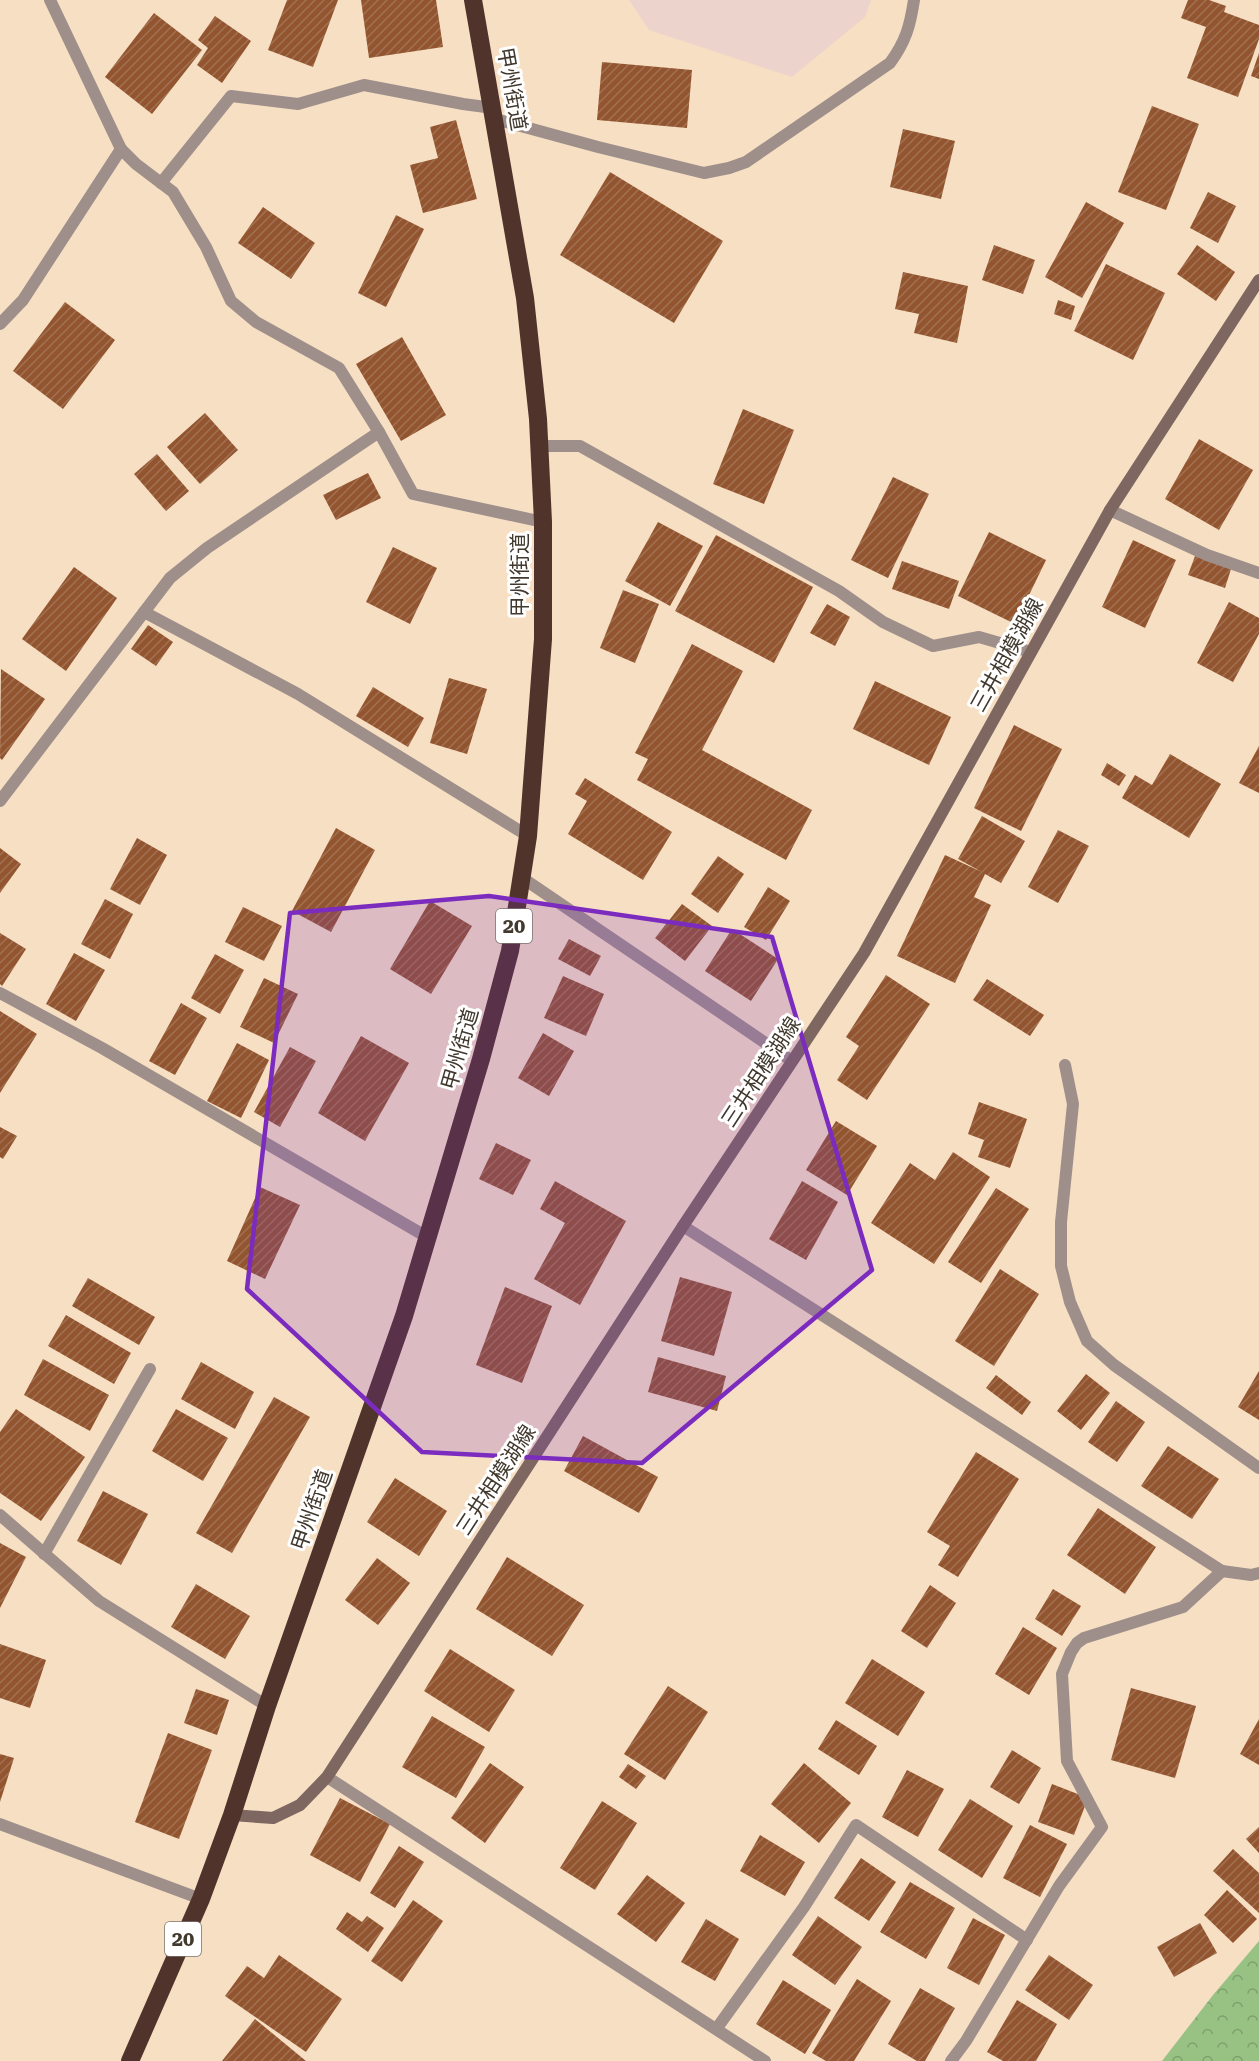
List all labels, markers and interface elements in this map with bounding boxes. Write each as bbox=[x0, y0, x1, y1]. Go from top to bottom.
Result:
street label: 甲州街道 bbox=[493, 46, 531, 132]
street label: 甲州街道 bbox=[508, 533, 532, 617]
street label: 三井相模湖線 bbox=[966, 594, 1048, 716]
road number: 20 bbox=[496, 909, 532, 943]
street label: 甲州街道 bbox=[437, 1005, 483, 1093]
street label: 三井相模湖線 bbox=[717, 1013, 805, 1131]
street label: 三井相模湖線 bbox=[452, 1421, 540, 1539]
street label: 甲州街道 bbox=[287, 1466, 337, 1554]
road number: 20 bbox=[165, 1922, 201, 1956]

